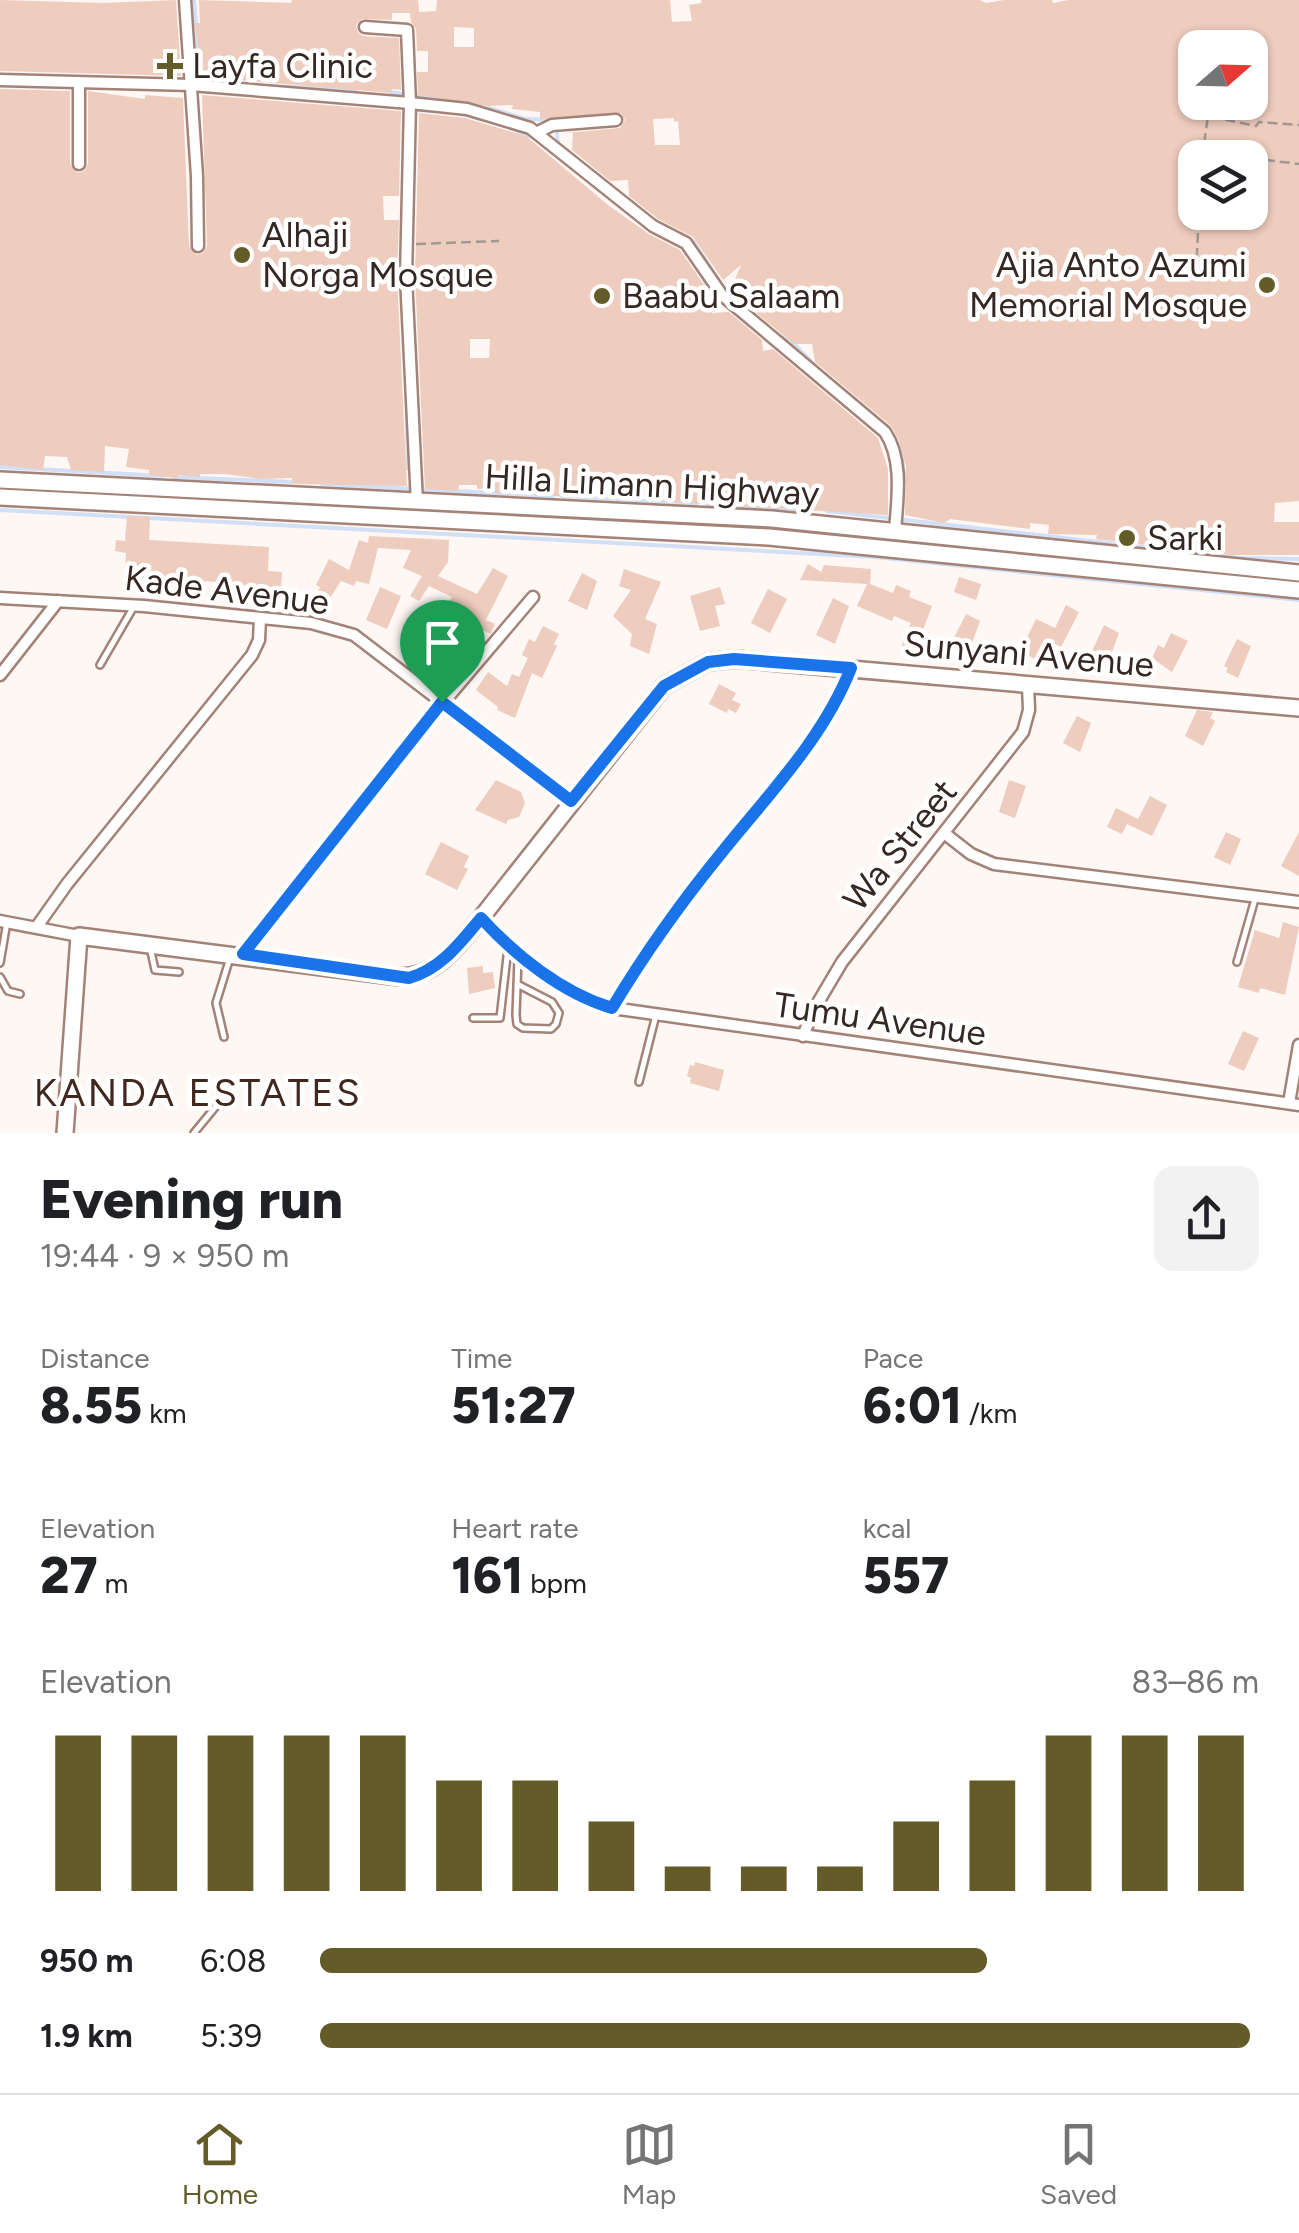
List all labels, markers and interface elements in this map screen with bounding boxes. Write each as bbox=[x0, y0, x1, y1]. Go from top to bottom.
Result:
north arrow bbox=[1178, 30, 1268, 120]
map controls bbox=[1178, 30, 1268, 230]
place label: Layfa Clinic bbox=[192, 45, 373, 87]
marker: Layfa Clinic bbox=[157, 53, 183, 79]
button: layers bbox=[1178, 140, 1268, 230]
place label: Alhaji Norga Mosque bbox=[262, 214, 493, 296]
marker: Alhaji Norga Mosque bbox=[231, 244, 253, 266]
place label: Ajia Anto Azumi Memorial Mosque bbox=[969, 244, 1247, 326]
marker: Ajia Anto Azumi Memorial Mosque bbox=[1256, 274, 1278, 296]
place label: Baabu Salaam bbox=[622, 275, 840, 317]
marker: Baabu Salaam bbox=[591, 285, 613, 307]
street label: Hilla Limann Highway bbox=[484, 455, 821, 515]
place label: Sarki bbox=[1147, 517, 1223, 559]
marker: Sarki bbox=[1116, 527, 1138, 549]
street label: Kade Avenue bbox=[122, 557, 332, 623]
pin bbox=[400, 600, 485, 703]
icon: arrive bbox=[415, 615, 470, 670]
street label: Sunyani Avenue bbox=[902, 622, 1156, 686]
street label: Wa Street bbox=[834, 771, 966, 919]
street label: Tumu Avenue bbox=[771, 983, 989, 1055]
district label: KANDA ESTATES bbox=[34, 1070, 362, 1116]
text: Evening run bbox=[40, 1166, 343, 1232]
button: share bbox=[1154, 1166, 1259, 1271]
text: 19:44 · 9 × 950 m bbox=[40, 1237, 289, 1275]
text: Distance bbox=[40, 1341, 150, 1375]
text: Time bbox=[451, 1341, 512, 1375]
text: Pace bbox=[863, 1341, 923, 1375]
text: 8.55 bbox=[40, 1375, 142, 1436]
text: 51:27 bbox=[451, 1375, 576, 1436]
text: 6:01 bbox=[863, 1375, 962, 1436]
text: km bbox=[142, 1396, 187, 1430]
text: /km bbox=[962, 1396, 1017, 1430]
text: Elevation bbox=[40, 1511, 155, 1545]
text: Heart rate bbox=[451, 1511, 578, 1545]
text: kcal bbox=[863, 1511, 912, 1545]
text: 27 bbox=[40, 1545, 98, 1606]
text: 161 bbox=[451, 1545, 523, 1606]
text: 557 bbox=[863, 1545, 949, 1606]
text: m bbox=[98, 1566, 128, 1600]
text: bpm bbox=[523, 1566, 587, 1600]
text: Elevation bbox=[40, 1663, 172, 1701]
text: 83–86 m bbox=[1131, 1663, 1259, 1701]
text: 950 m bbox=[40, 1942, 133, 1980]
text: 6:08 bbox=[200, 1942, 266, 1980]
text: 1.9 km bbox=[40, 2017, 133, 2055]
text: 5:39 bbox=[200, 2017, 262, 2055]
tab: Home bbox=[182, 2117, 258, 2211]
tab: Map bbox=[622, 2117, 677, 2211]
tab: Saved bbox=[1040, 2117, 1117, 2211]

